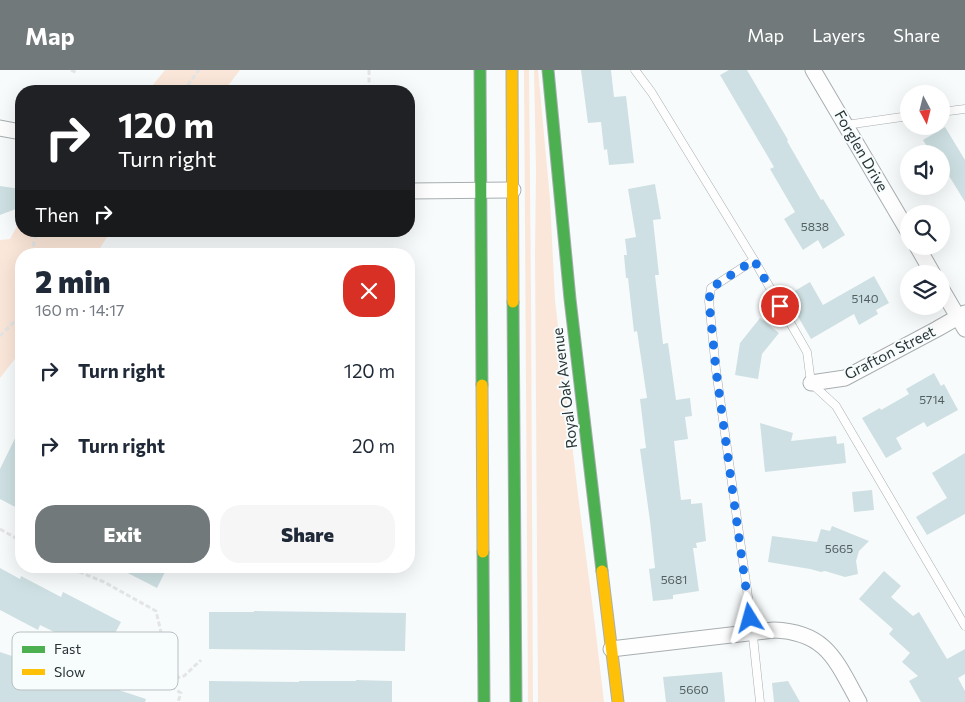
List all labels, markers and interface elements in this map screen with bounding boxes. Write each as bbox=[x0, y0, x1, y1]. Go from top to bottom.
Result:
text: Map bbox=[25, 21, 75, 50]
text: Map bbox=[747, 24, 784, 46]
text: Layers bbox=[812, 24, 865, 46]
text: Share bbox=[893, 24, 940, 46]
north arrow bbox=[900, 85, 950, 135]
map controls bbox=[900, 85, 950, 315]
text: 120 m bbox=[118, 102, 214, 145]
icon: right bbox=[35, 105, 100, 170]
street label: Forglen Drive bbox=[831, 107, 892, 194]
text: Turn right bbox=[118, 145, 216, 172]
button: sound bbox=[900, 145, 950, 195]
icon: right bbox=[89, 200, 117, 228]
text: Then bbox=[35, 203, 79, 226]
button: search bbox=[900, 205, 950, 255]
house number: 5838 bbox=[801, 219, 829, 233]
text: 2 min bbox=[35, 262, 110, 299]
button: close bbox=[343, 265, 395, 317]
button: layers bbox=[900, 265, 950, 315]
pin bbox=[759, 285, 801, 327]
house number: 5140 bbox=[851, 291, 879, 305]
icon: arrive bbox=[766, 292, 794, 320]
text: 160 m · 14:17 bbox=[35, 300, 124, 319]
street label: Grafton Street bbox=[841, 322, 938, 383]
street label: Royal Oak Avenue bbox=[548, 327, 580, 450]
icon: right bbox=[35, 357, 63, 385]
text: Turn right bbox=[78, 359, 165, 382]
text: 120 m bbox=[344, 359, 395, 382]
house number: 5714 bbox=[919, 392, 945, 406]
icon: right bbox=[35, 432, 63, 460]
text: Turn right bbox=[78, 434, 165, 457]
text: 20 m bbox=[352, 434, 395, 457]
button: Exit bbox=[35, 505, 210, 563]
button: Share bbox=[220, 505, 395, 563]
house number: 5665 bbox=[825, 541, 853, 555]
house number: 5681 bbox=[661, 572, 687, 586]
position arrow bbox=[723, 591, 775, 643]
legend bbox=[12, 632, 178, 690]
text: Fast bbox=[54, 640, 81, 657]
text: Slow bbox=[54, 663, 85, 680]
house number: 5660 bbox=[679, 682, 709, 696]

